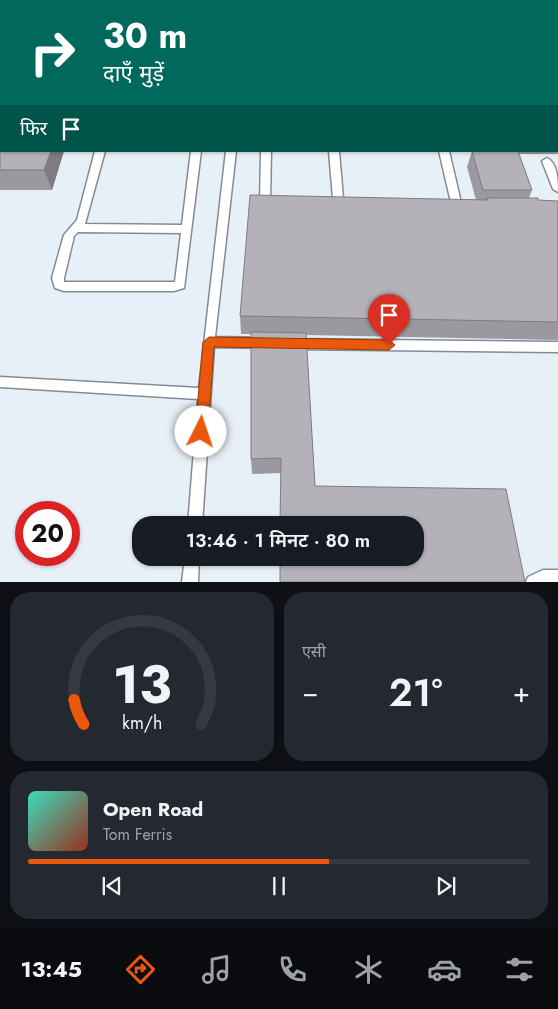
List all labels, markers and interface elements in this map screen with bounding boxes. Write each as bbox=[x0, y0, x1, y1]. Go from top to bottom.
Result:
text: 30 m bbox=[103, 11, 187, 61]
icon: right bbox=[20, 20, 85, 85]
text: दाएँ मुड़ें bbox=[103, 57, 164, 89]
text: फिर bbox=[20, 115, 47, 142]
icon: arrive bbox=[57, 115, 85, 143]
pin bbox=[368, 294, 410, 345]
icon: arrive bbox=[375, 301, 403, 329]
position arrow bbox=[174, 405, 226, 457]
speed limit sign: 20 bbox=[15, 501, 80, 566]
text: 13:46 · 1 मिनट · 80 m bbox=[186, 527, 370, 554]
text: एसी bbox=[302, 640, 326, 663]
text: 13 bbox=[113, 647, 171, 723]
text: 21° bbox=[389, 665, 442, 720]
text: − bbox=[302, 672, 319, 713]
text: + bbox=[513, 672, 530, 713]
text: km/h bbox=[122, 710, 162, 736]
text: Open Road bbox=[103, 796, 203, 823]
text: Tom Ferris bbox=[103, 823, 172, 846]
icon: previous bbox=[98, 872, 126, 900]
icon: pause bbox=[265, 872, 293, 900]
icon: next bbox=[432, 872, 460, 900]
icon: directions bbox=[123, 952, 158, 987]
icon: music bbox=[199, 952, 234, 987]
icon: phone bbox=[275, 952, 310, 987]
icon: climate bbox=[351, 952, 386, 987]
icon: car bbox=[427, 952, 462, 987]
icon: filters bbox=[502, 952, 537, 987]
text: 13:45 bbox=[20, 953, 82, 985]

